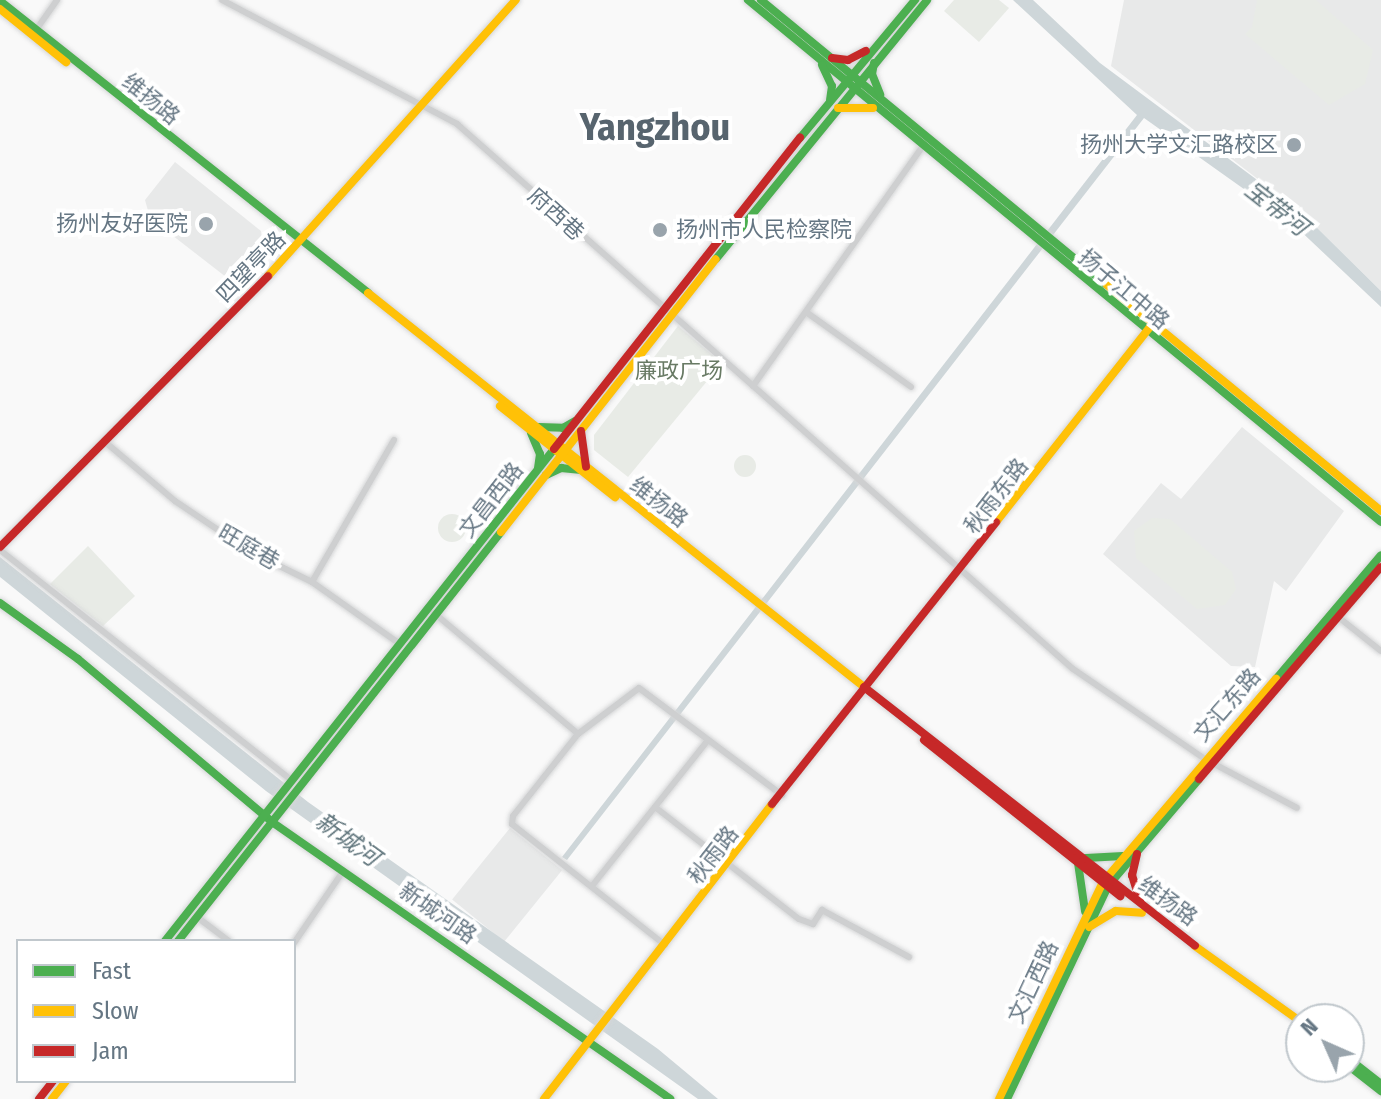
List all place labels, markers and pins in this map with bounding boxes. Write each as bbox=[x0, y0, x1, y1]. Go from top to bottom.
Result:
place label: 扬州大学文汇路校区 bbox=[1080, 132, 1278, 158]
marker: 扬州大学文汇路校区 bbox=[1285, 136, 1303, 154]
place label: 扬州友好医院 bbox=[56, 211, 188, 237]
marker: 扬州友好医院 bbox=[195, 213, 217, 235]
place label: 扬州市人民检察院 bbox=[676, 217, 852, 243]
marker: 扬州市人民检察院 bbox=[651, 221, 669, 239]

